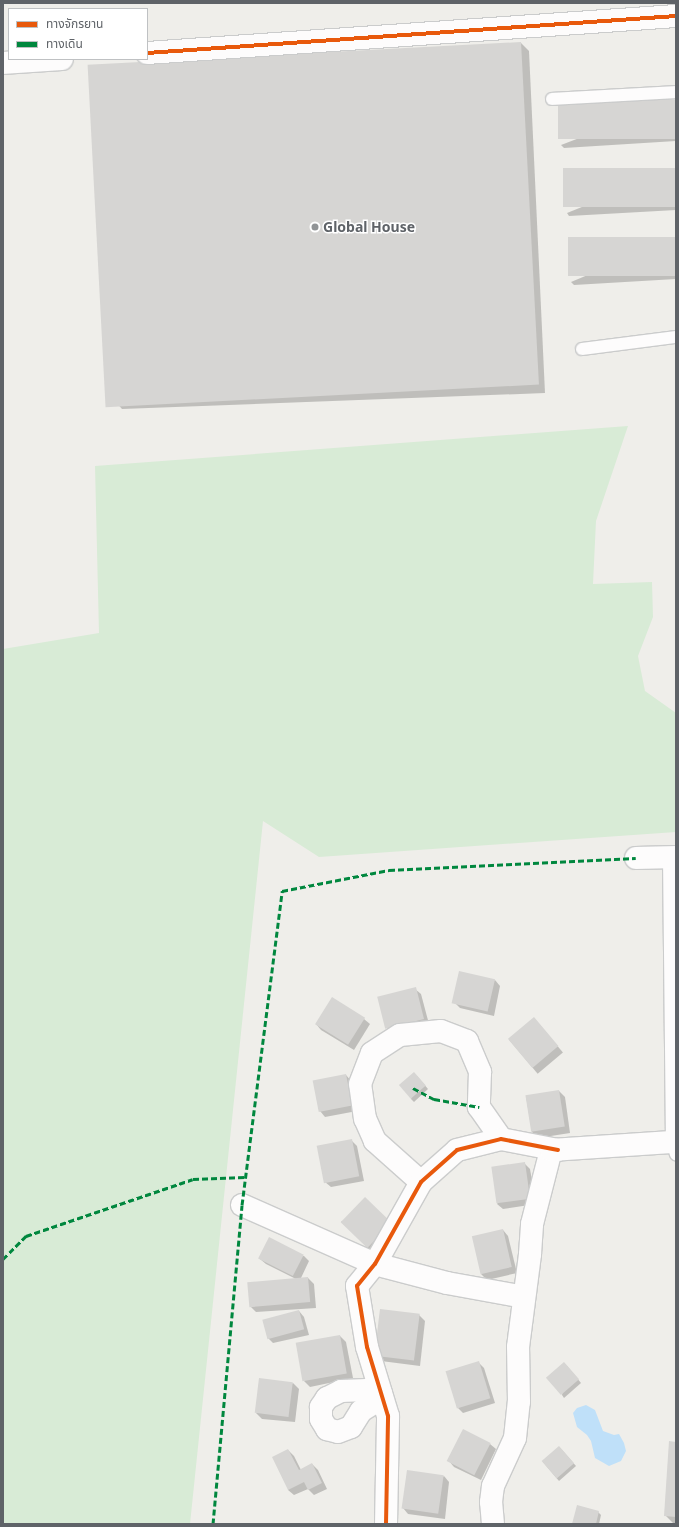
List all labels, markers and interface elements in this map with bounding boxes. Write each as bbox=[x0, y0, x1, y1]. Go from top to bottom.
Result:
legend bbox=[8, 8, 148, 60]
text: ทางจักรยาน bbox=[46, 15, 103, 32]
text: ทางเดิน bbox=[46, 35, 83, 52]
place label: Global House bbox=[323, 219, 415, 235]
marker: Global House bbox=[310, 222, 320, 232]

